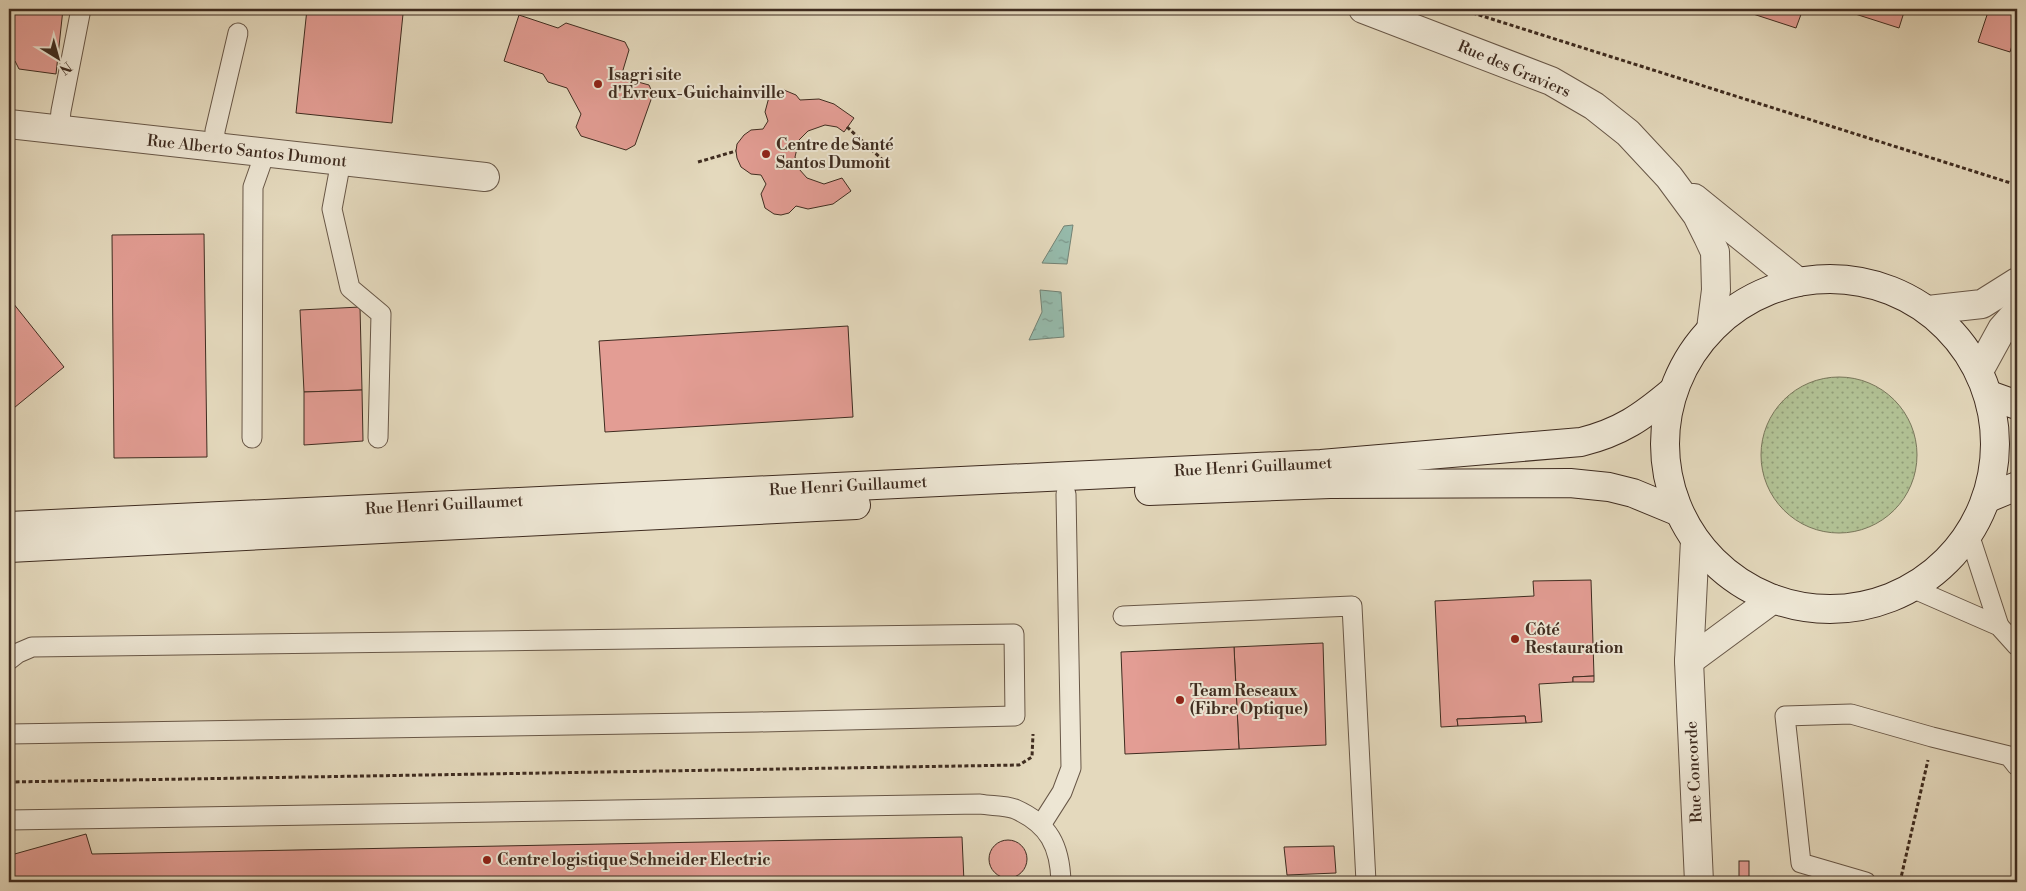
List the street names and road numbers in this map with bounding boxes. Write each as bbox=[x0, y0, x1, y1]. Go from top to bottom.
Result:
street label: Rue des Graviers bbox=[1454, 36, 1574, 102]
street label: Rue Alberto Santos Dumont bbox=[146, 131, 348, 171]
street label: Rue Henri Guillaumet bbox=[1173, 453, 1333, 481]
street label: Rue Henri Guillaumet bbox=[768, 472, 928, 500]
street label: Rue Henri Guillaumet bbox=[364, 491, 524, 519]
street label: Rue Concorde bbox=[1681, 720, 1707, 824]

